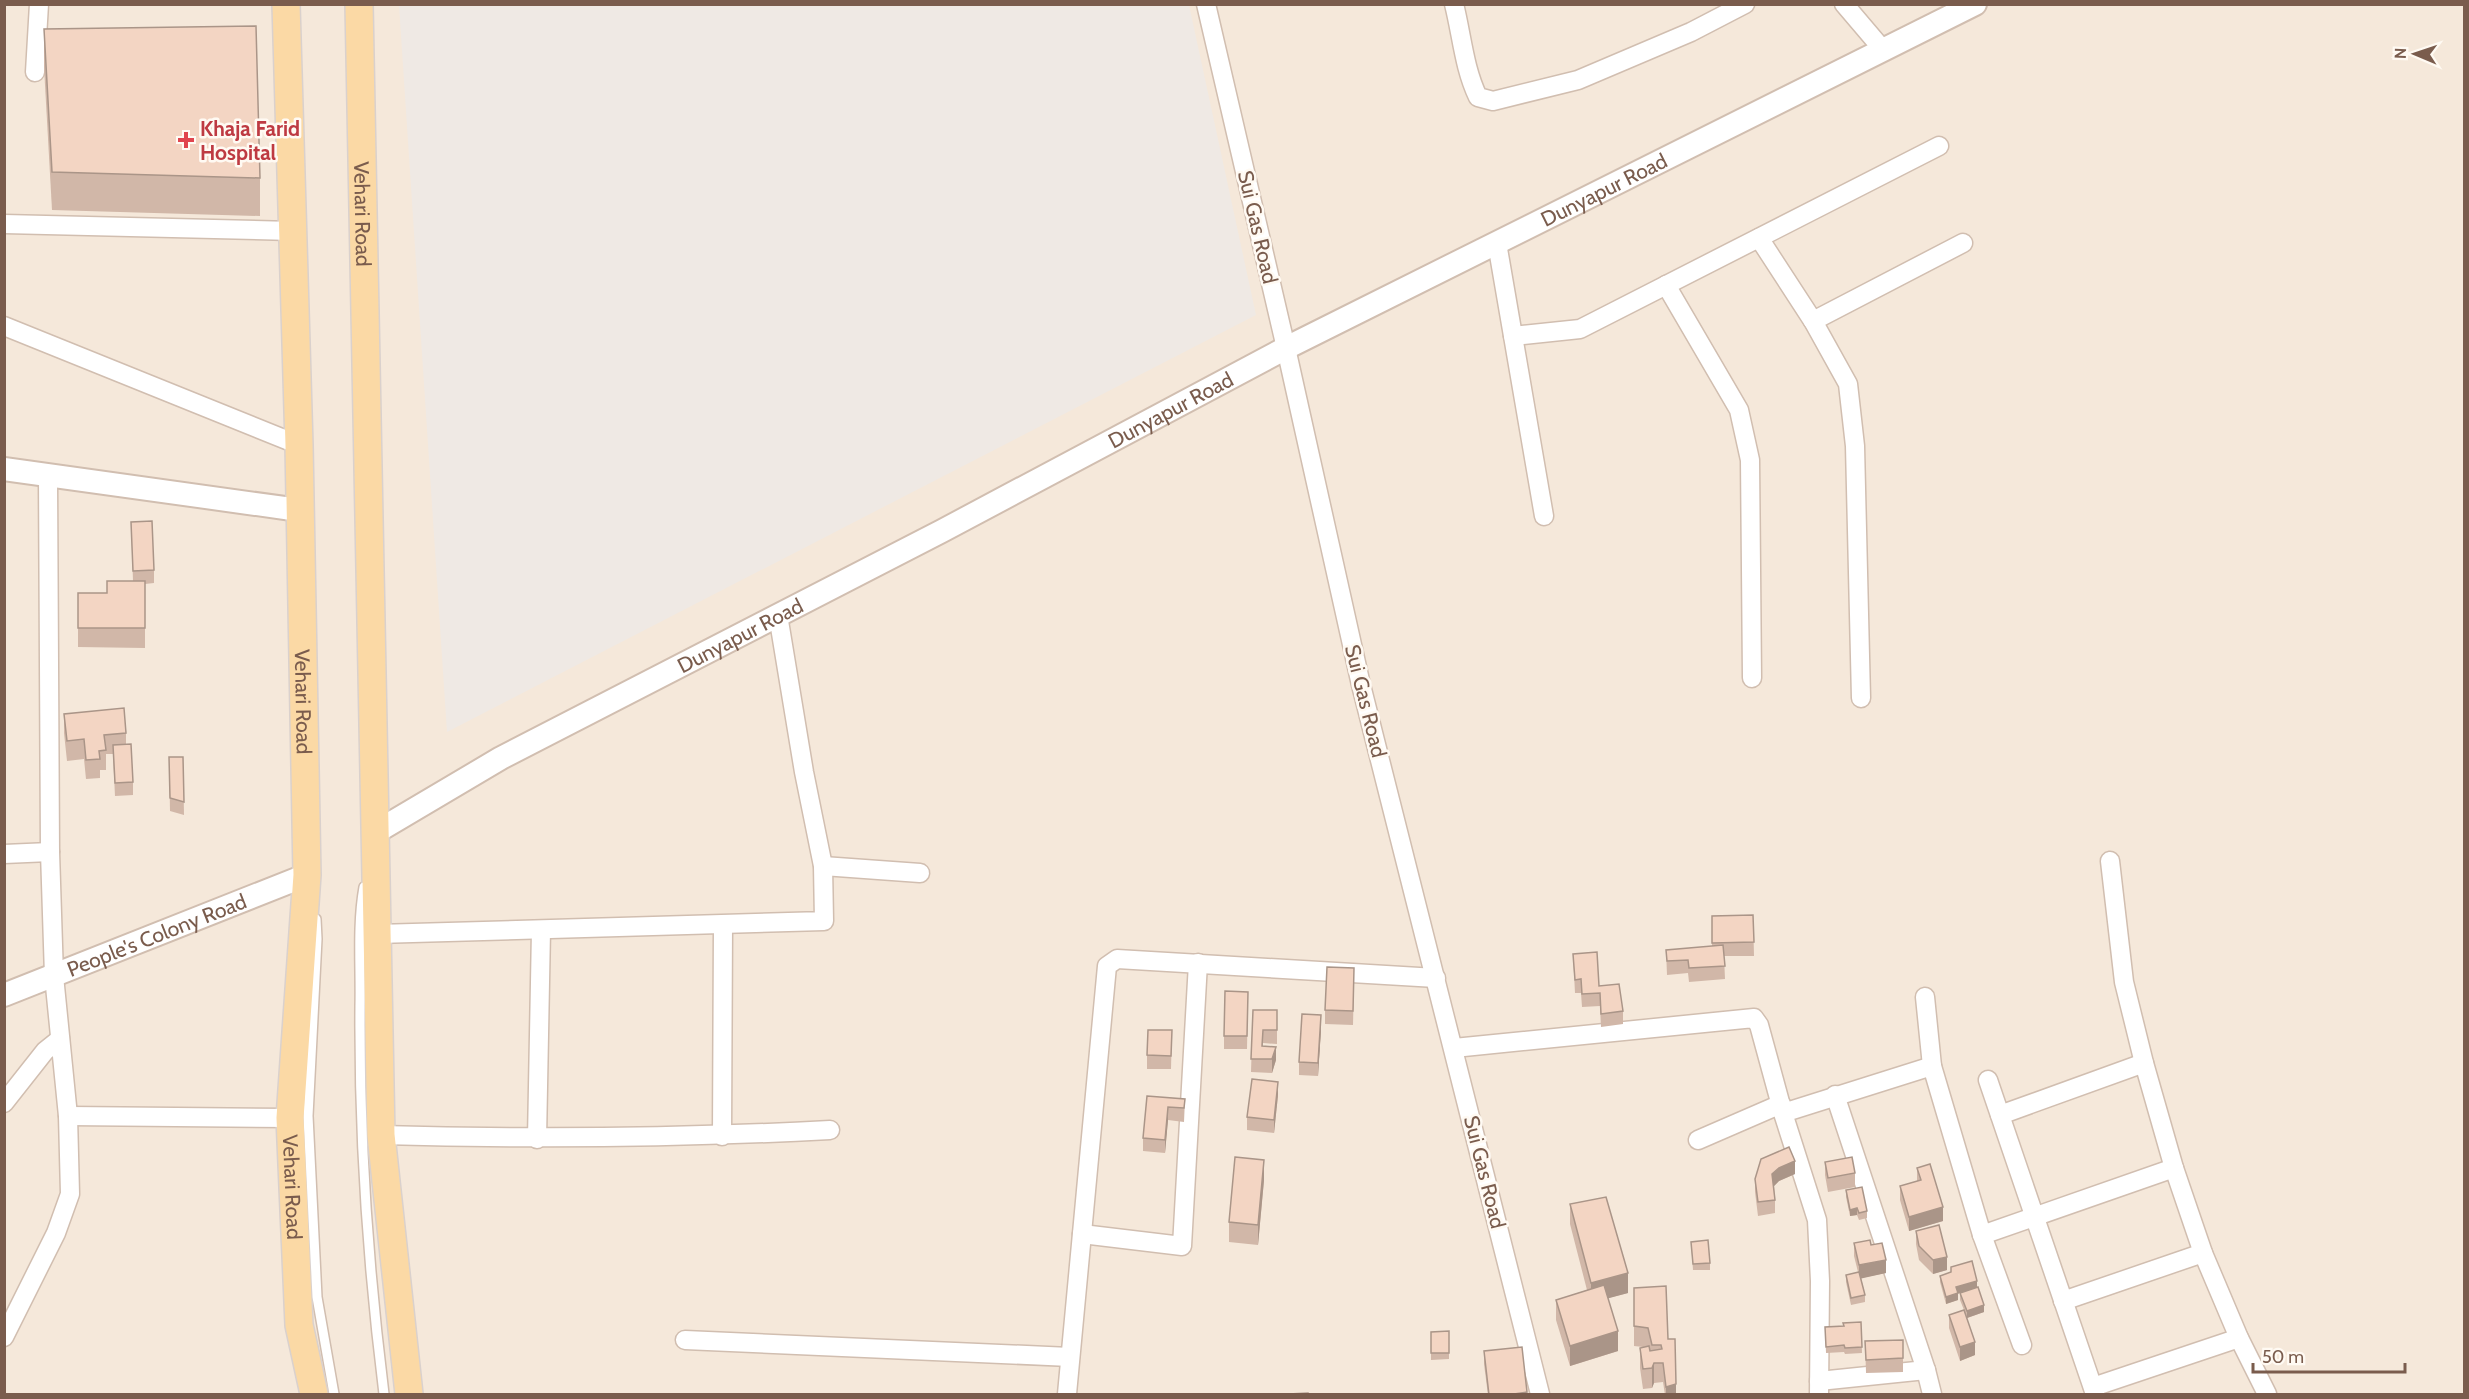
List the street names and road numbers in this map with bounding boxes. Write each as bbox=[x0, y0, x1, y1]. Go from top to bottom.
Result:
street label: Dunyapur Road bbox=[1536, 147, 1671, 231]
street label: Vehari Road bbox=[350, 161, 377, 267]
street label: Sui Gas Road bbox=[1233, 168, 1283, 286]
street label: Dunyapur Road bbox=[1104, 366, 1237, 453]
street label: Dunyapur Road bbox=[673, 592, 807, 678]
street label: Sui Gas Road bbox=[1340, 642, 1392, 760]
street label: Vehari Road bbox=[290, 649, 317, 755]
street label: People's Colony Road bbox=[63, 888, 250, 981]
street label: Sui Gas Road bbox=[1459, 1113, 1511, 1231]
street label: Vehari Road bbox=[278, 1134, 308, 1240]

